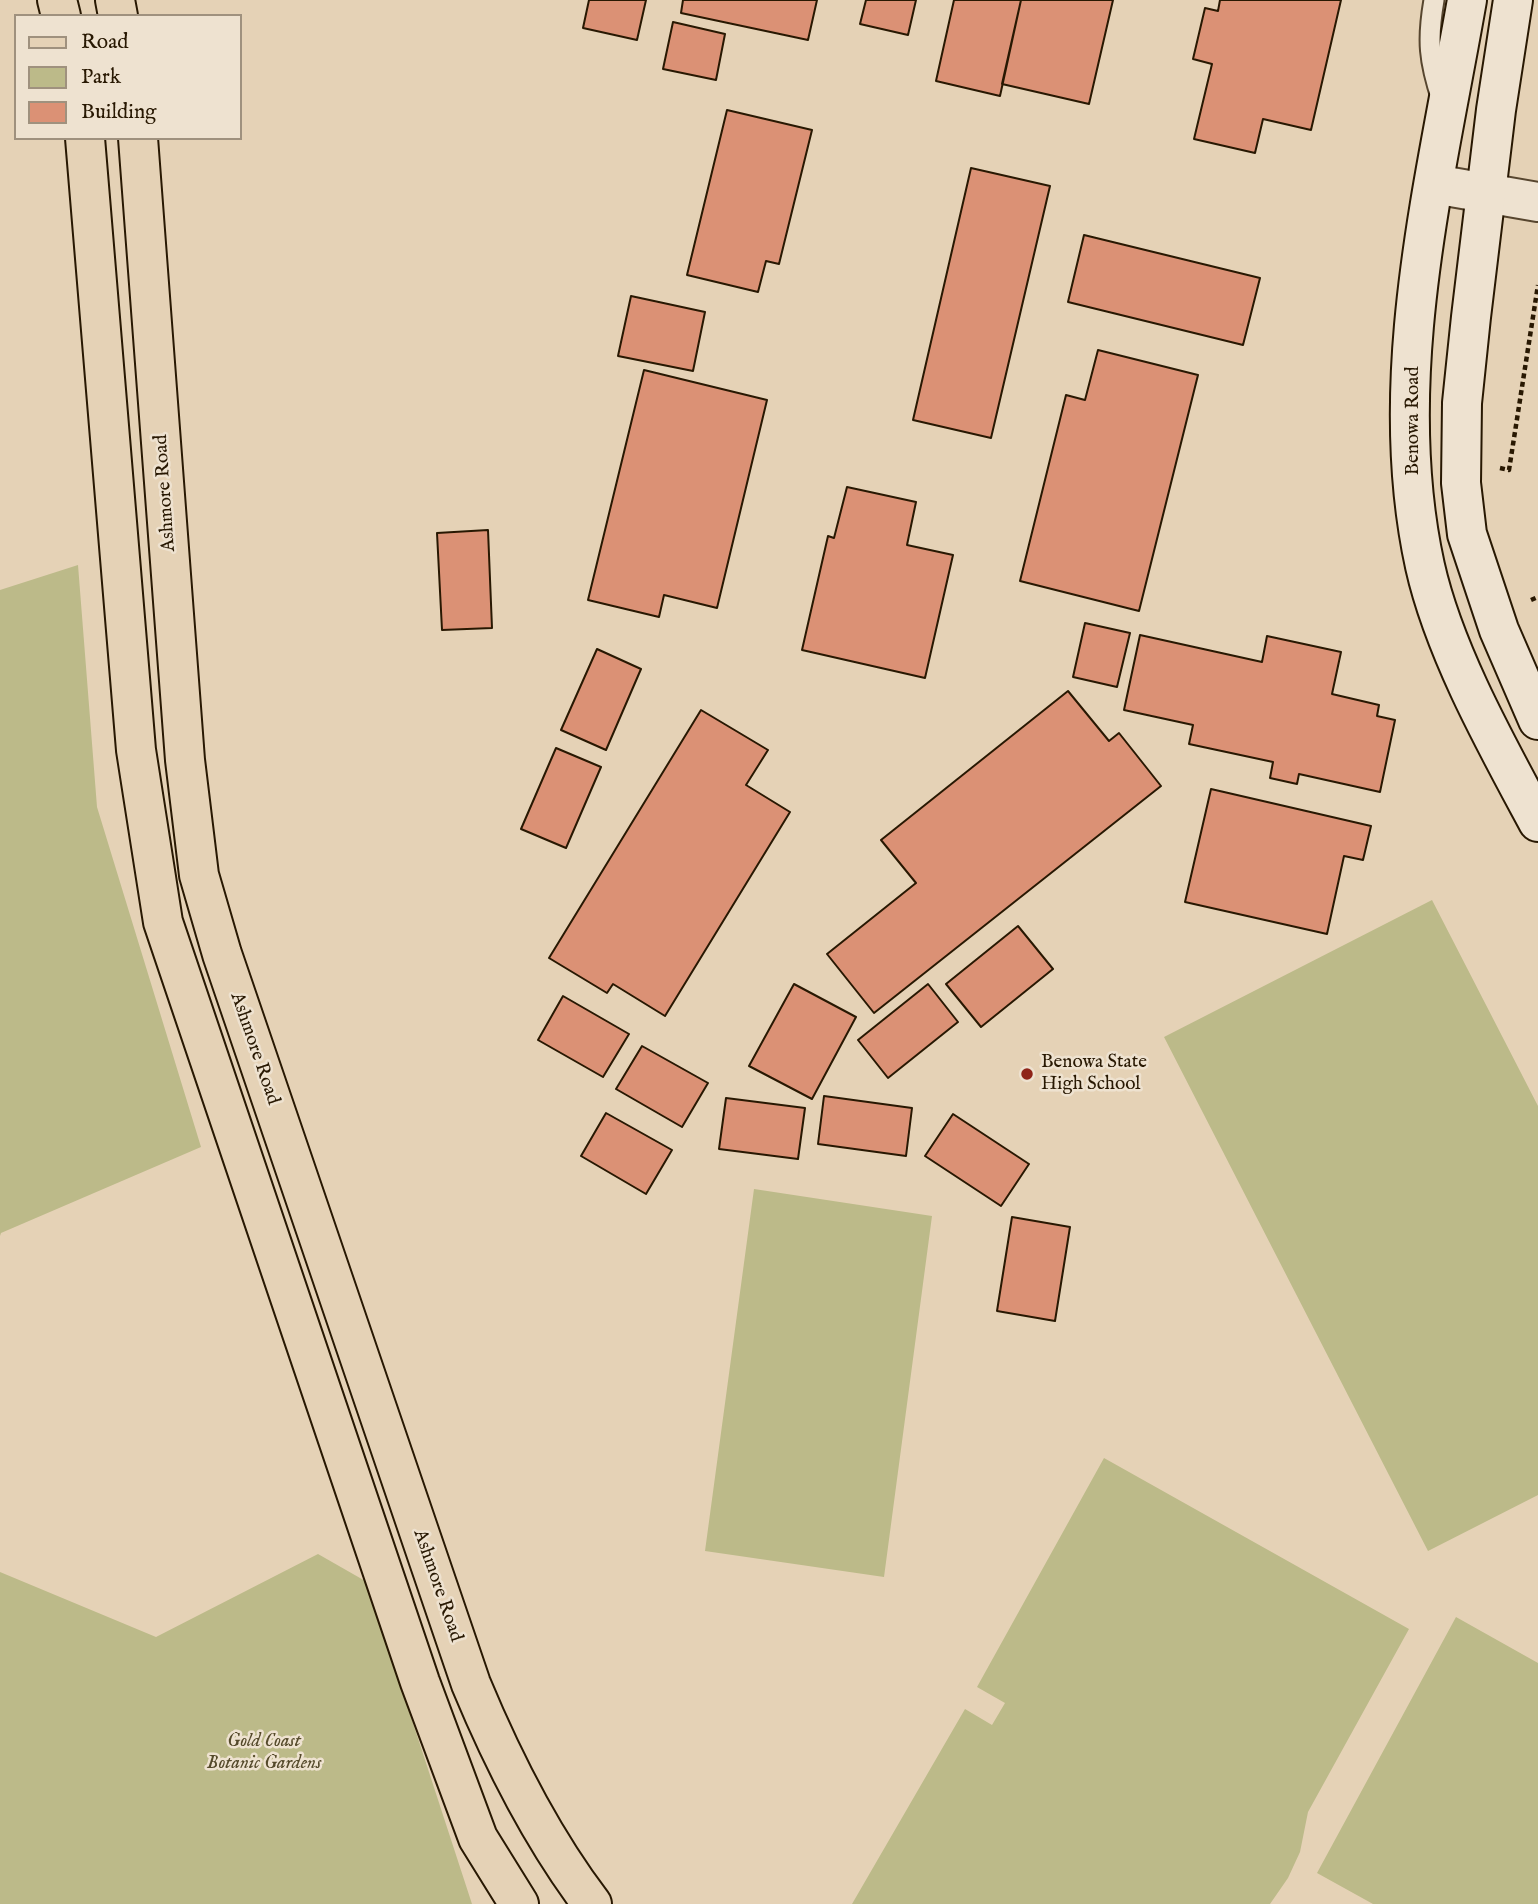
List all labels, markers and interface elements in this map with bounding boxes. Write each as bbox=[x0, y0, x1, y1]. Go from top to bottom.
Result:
legend bbox=[14, 14, 242, 140]
text: Road bbox=[81, 29, 128, 56]
text: Park bbox=[81, 64, 121, 91]
text: Building bbox=[81, 99, 156, 126]
street label: Benowa Road bbox=[1403, 366, 1425, 476]
street label: Ashmore Road bbox=[151, 434, 181, 552]
street label: Ashmore Road bbox=[224, 990, 284, 1108]
place label: Benowa State High School bbox=[1041, 1052, 1147, 1096]
marker: Benowa State High School bbox=[1019, 1066, 1035, 1082]
street label: Ashmore Road bbox=[407, 1527, 467, 1645]
park label: Gold Coast Botanic Gardens bbox=[207, 1731, 321, 1775]

